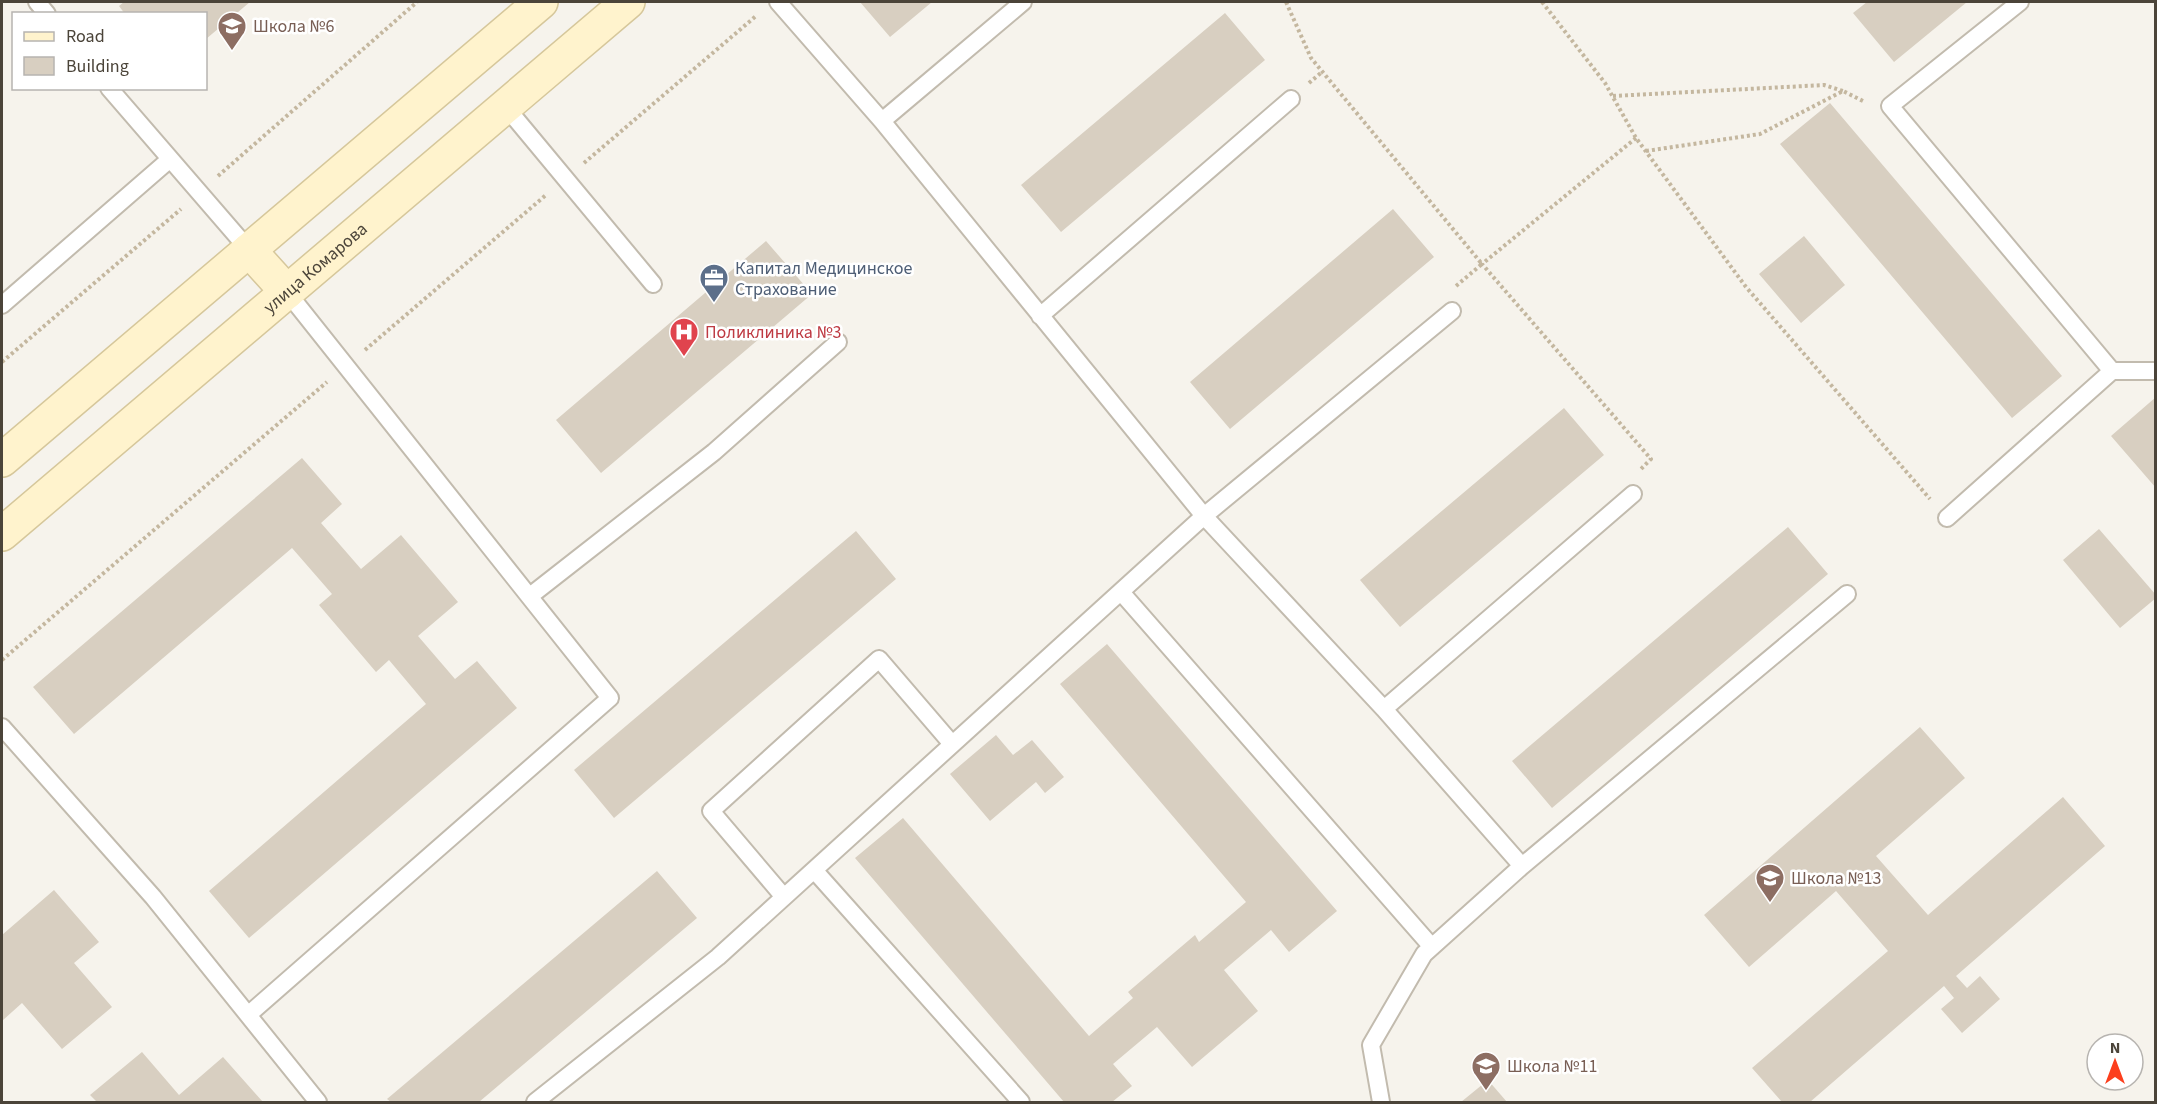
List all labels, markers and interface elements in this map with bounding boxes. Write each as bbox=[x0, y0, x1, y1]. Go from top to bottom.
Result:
school or university icon: Школа №6 bbox=[216, 10, 248, 52]
legend bbox=[12, 12, 207, 90]
place label: Школа №6 bbox=[253, 14, 334, 39]
text: Road bbox=[66, 24, 105, 49]
text: Building bbox=[66, 54, 129, 79]
street label: улица Комарова bbox=[258, 217, 373, 320]
place label: Капитал Медицинское Страхование bbox=[735, 256, 912, 302]
office icon: Капитал Медицинское Страхование bbox=[698, 262, 730, 304]
hospital icon: Поликлиника №3 bbox=[668, 316, 700, 358]
place label: Поликлиника №3 bbox=[705, 320, 841, 345]
school or university icon: Школа №13 bbox=[1754, 862, 1786, 904]
place label: Школа №13 bbox=[1791, 866, 1881, 891]
north arrow bbox=[2085, 1032, 2145, 1092]
text: N bbox=[2110, 1037, 2120, 1059]
school or university icon: Школа №11 bbox=[1470, 1050, 1502, 1092]
place label: Школа №11 bbox=[1507, 1054, 1597, 1079]

